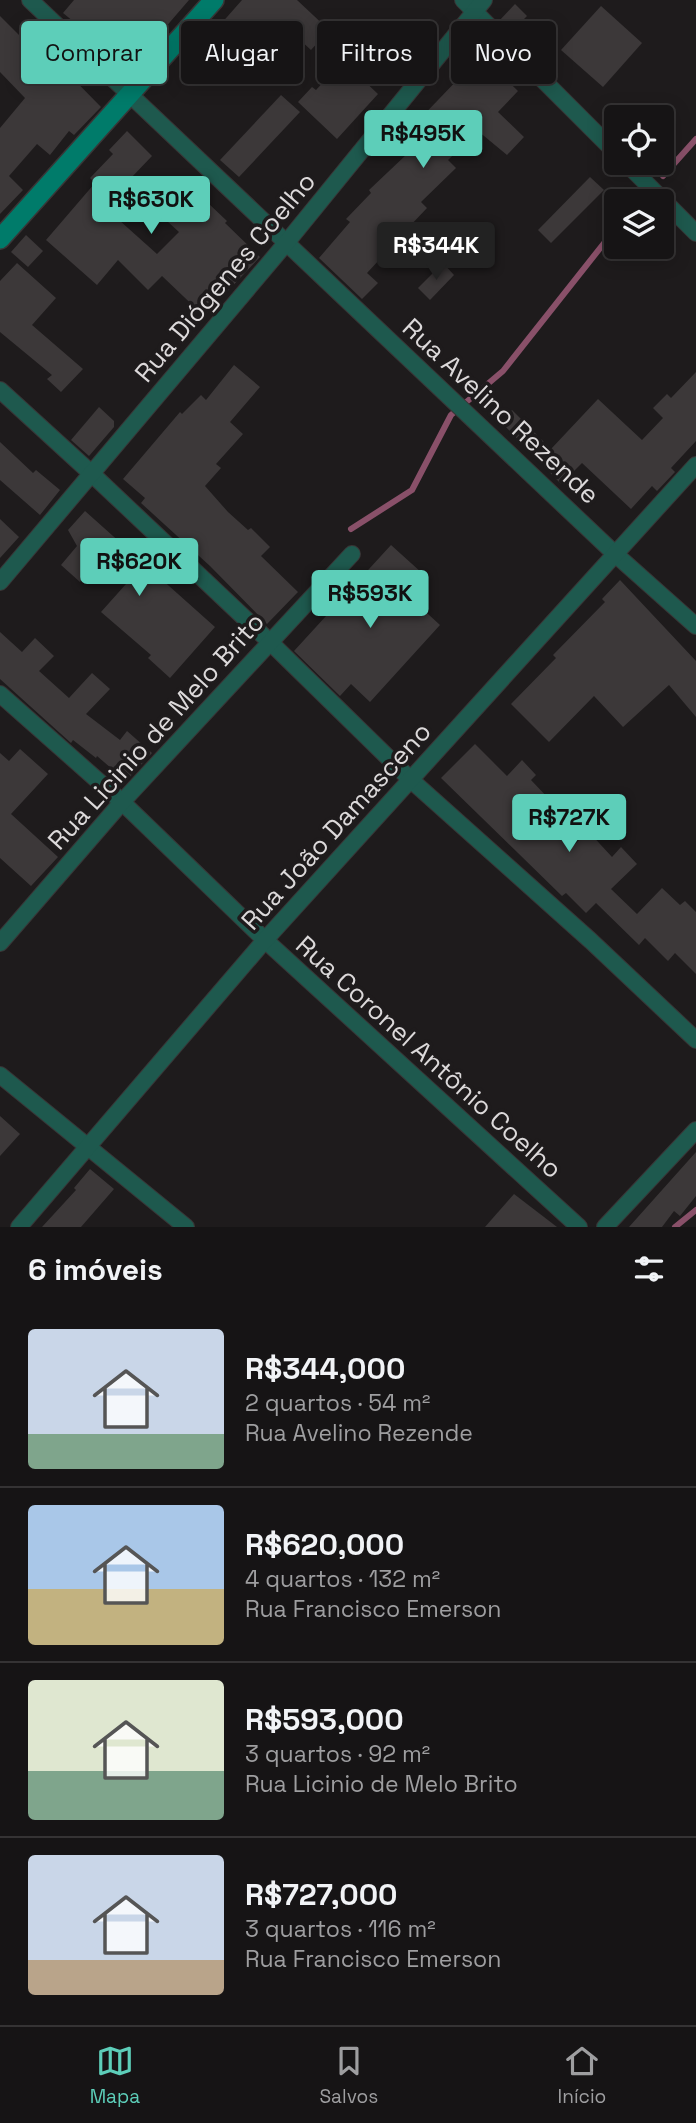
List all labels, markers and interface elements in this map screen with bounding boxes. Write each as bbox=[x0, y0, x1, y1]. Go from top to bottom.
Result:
chip: Comprar bbox=[21, 21, 167, 84]
chip: Alugar bbox=[181, 21, 303, 84]
chip: Filtros bbox=[317, 21, 437, 84]
chip: Novo bbox=[451, 21, 556, 84]
map controls bbox=[604, 105, 674, 259]
button: locate bbox=[604, 105, 674, 175]
pin: R$495K bbox=[366, 110, 480, 170]
text: R$495K bbox=[380, 118, 466, 148]
street label: Rua Diógenes Coelho bbox=[127, 165, 323, 389]
pin: R$630K bbox=[94, 176, 208, 236]
text: R$630K bbox=[108, 184, 194, 214]
button: layers bbox=[604, 189, 674, 259]
pin: R$344K bbox=[379, 222, 493, 282]
text: R$344K bbox=[393, 230, 479, 260]
street label: Rua Avelino Rezende bbox=[395, 311, 607, 511]
pin: R$620K bbox=[82, 538, 196, 598]
text: R$620K bbox=[96, 546, 182, 576]
pin: R$593K bbox=[313, 570, 427, 630]
text: R$593K bbox=[328, 578, 412, 608]
street label: Rua Licinio de Melo Brito bbox=[40, 605, 272, 857]
street label: Rua João Damasceno bbox=[234, 715, 438, 937]
pin: R$727K bbox=[512, 794, 626, 854]
text: R$727K bbox=[528, 802, 610, 832]
street label: Rua Coronel Antônio Coelho bbox=[289, 928, 569, 1186]
text: 6 imóveis bbox=[28, 1250, 163, 1289]
icon: filters bbox=[630, 1250, 668, 1288]
text: R$344,000 bbox=[245, 1349, 405, 1388]
icon: home bbox=[84, 1357, 168, 1441]
text: 2 quartos · 54 m² bbox=[245, 1388, 430, 1418]
text: Rua Avelino Rezende bbox=[245, 1418, 473, 1448]
text: R$620,000 bbox=[245, 1525, 404, 1564]
icon: home bbox=[84, 1533, 168, 1617]
text: 4 quartos · 132 m² bbox=[245, 1564, 440, 1594]
text: Rua Francisco Emerson bbox=[245, 1594, 501, 1624]
text: R$593,000 bbox=[245, 1700, 404, 1739]
icon: home bbox=[84, 1708, 168, 1792]
text: 3 quartos · 92 m² bbox=[245, 1739, 430, 1769]
text: Rua Licinio de Melo Brito bbox=[245, 1769, 518, 1799]
text: R$727,000 bbox=[245, 1875, 398, 1914]
icon: home bbox=[84, 1883, 168, 1967]
text: 3 quartos · 116 m² bbox=[245, 1914, 436, 1944]
text: Rua Francisco Emerson bbox=[245, 1944, 501, 1974]
tab: Mapa bbox=[90, 2042, 140, 2109]
tab: Salvos bbox=[319, 2042, 378, 2109]
tab: Início bbox=[558, 2042, 606, 2109]

